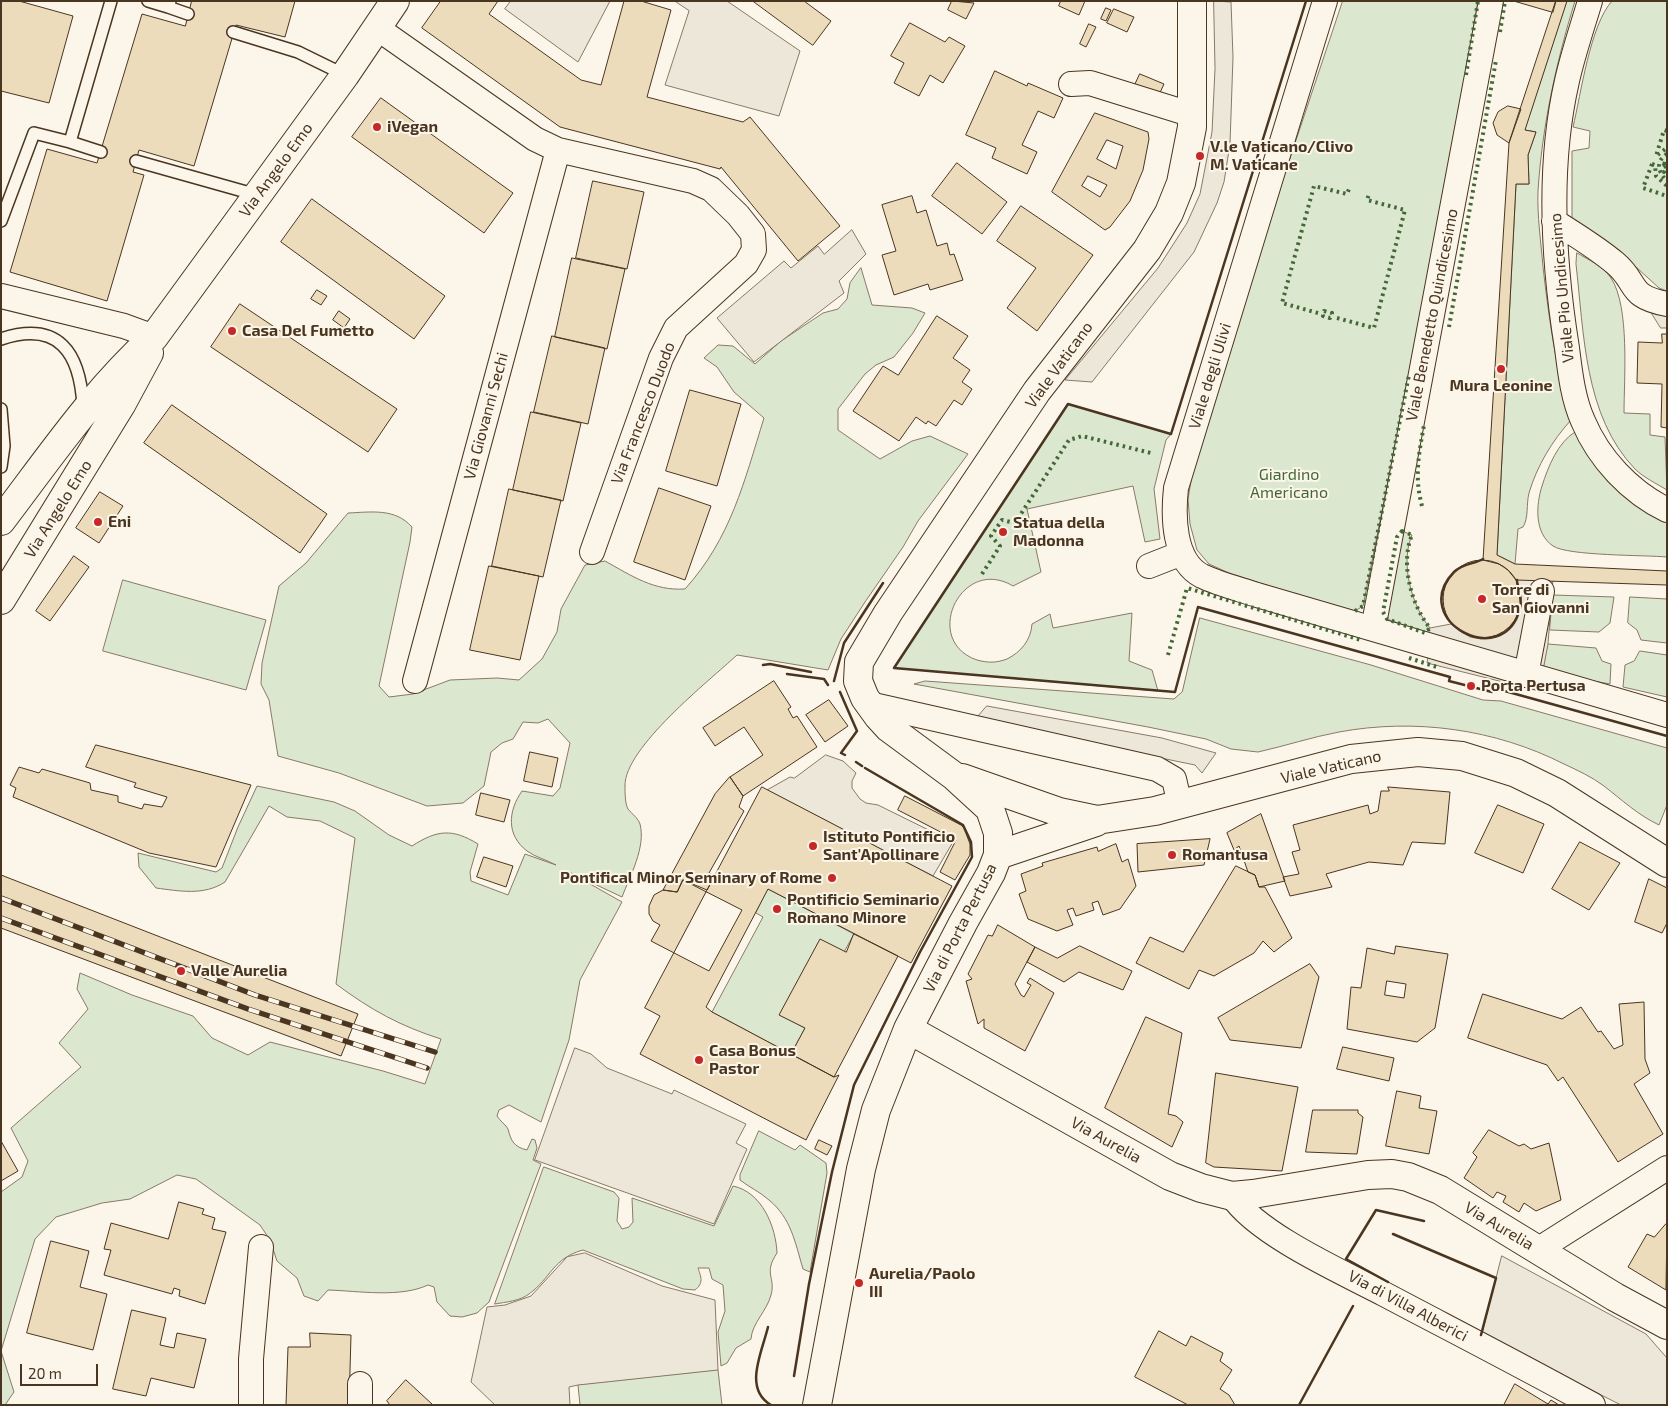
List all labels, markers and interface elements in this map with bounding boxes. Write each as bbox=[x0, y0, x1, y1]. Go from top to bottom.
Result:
place label: iVegan bbox=[387, 117, 438, 137]
street label: Via Angelo Emo bbox=[235, 119, 317, 221]
marker: iVegan bbox=[371, 121, 383, 133]
place label: V.le Vaticano/Clivo M. Vaticane bbox=[1210, 137, 1353, 175]
marker: V.le Vaticano/Clivo M. Vaticane bbox=[1194, 150, 1206, 162]
street label: Viale Benedetto Quindicesimo bbox=[1402, 207, 1462, 423]
street label: Viale Pio Undicesimo bbox=[1546, 212, 1578, 364]
street label: Viale Vaticano bbox=[1021, 318, 1097, 412]
street label: Viale degli Ulivi bbox=[1185, 320, 1235, 432]
place label: Casa Del Fumetto bbox=[242, 321, 374, 341]
marker: Casa Del Fumetto bbox=[226, 325, 238, 337]
street label: Via Francesco Duodo bbox=[607, 339, 679, 487]
street label: Via Giovanni Sechi bbox=[460, 350, 512, 482]
marker: Mura Leonine bbox=[1495, 363, 1507, 375]
place label: Mura Leonine bbox=[1449, 376, 1553, 396]
street label: Via Angelo Emo bbox=[20, 456, 96, 562]
park label: Giardino Americano bbox=[1250, 465, 1328, 503]
place label: Eni bbox=[108, 512, 131, 532]
place label: Statua della Madonna bbox=[1013, 513, 1105, 551]
marker: Eni bbox=[92, 516, 104, 528]
marker: Statua della Madonna bbox=[997, 526, 1009, 538]
place label: Torre di San Giovanni bbox=[1492, 580, 1589, 618]
marker: Torre di San Giovanni bbox=[1476, 593, 1488, 605]
place label: Porta Pertusa bbox=[1481, 676, 1586, 696]
marker: Porta Pertusa bbox=[1465, 680, 1477, 692]
street label: Viale Vaticano bbox=[1279, 746, 1383, 788]
place label: Istituto Pontificio Sant'Apollinare bbox=[823, 827, 955, 865]
marker: Istituto Pontificio Sant'Apollinare bbox=[807, 840, 819, 852]
place label: Romantusa bbox=[1182, 845, 1268, 865]
marker: Romantusa bbox=[1166, 849, 1178, 861]
street label: Via di Porta Pertusa bbox=[919, 860, 1001, 996]
place label: Pontifical Minor Seminary of Rome bbox=[560, 868, 822, 888]
marker: Pontifical Minor Seminary of Rome bbox=[826, 872, 838, 884]
place label: Pontificio Seminario Romano Minore bbox=[787, 890, 939, 928]
marker: Pontificio Seminario Romano Minore bbox=[771, 903, 783, 915]
place label: Valle Aurelia bbox=[191, 961, 287, 981]
marker: Valle Aurelia bbox=[175, 965, 187, 977]
place label: Casa Bonus Pastor bbox=[709, 1041, 796, 1079]
marker: Casa Bonus Pastor bbox=[693, 1054, 705, 1066]
street label: Via Aurelia bbox=[1067, 1113, 1145, 1167]
street label: Via Aurelia bbox=[1461, 1198, 1537, 1254]
place label: Aurelia/Paolo III bbox=[869, 1264, 975, 1302]
street label: Via di Villa Alberici bbox=[1345, 1266, 1471, 1346]
marker: Aurelia/Paolo III bbox=[853, 1277, 865, 1289]
scale bar bbox=[22, 1354, 100, 1386]
text: 20 m bbox=[28, 1364, 62, 1382]

